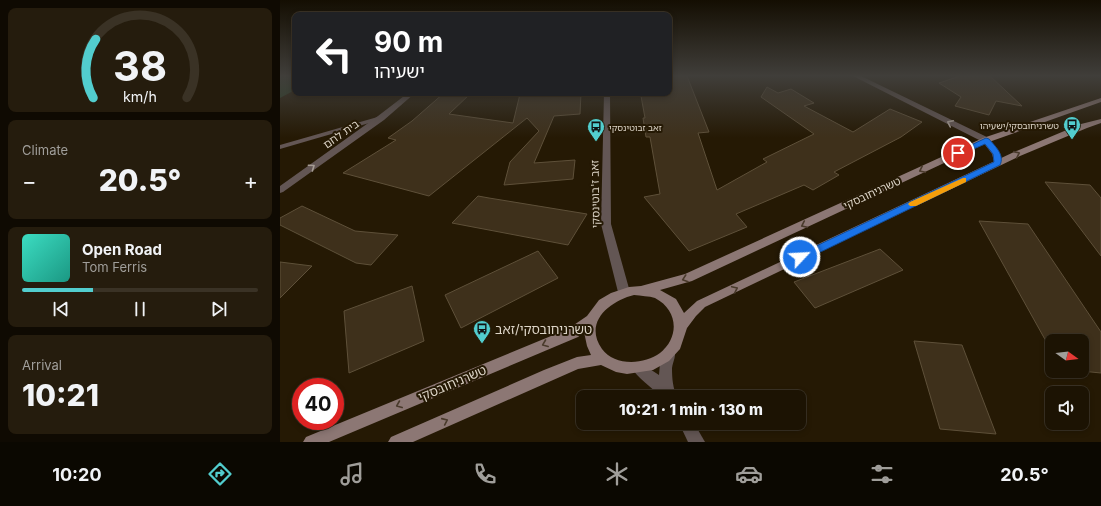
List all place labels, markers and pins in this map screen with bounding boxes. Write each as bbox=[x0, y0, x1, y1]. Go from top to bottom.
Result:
bus stop icon: טשרניחובסקי/ישעיהו bbox=[1062, 115, 1082, 140]
bus stop icon: זאב זבוטינסקי bbox=[586, 117, 606, 142]
place label: טשרניחובסקי/ישעיהו bbox=[980, 120, 1059, 131]
place label: זאב זבוטינסקי bbox=[609, 122, 662, 133]
pin bbox=[941, 136, 975, 170]
bus stop icon: טשרניחובסקי/זאב bbox=[472, 319, 492, 344]
place label: טשרניחובסקי/זאב bbox=[495, 321, 592, 337]

